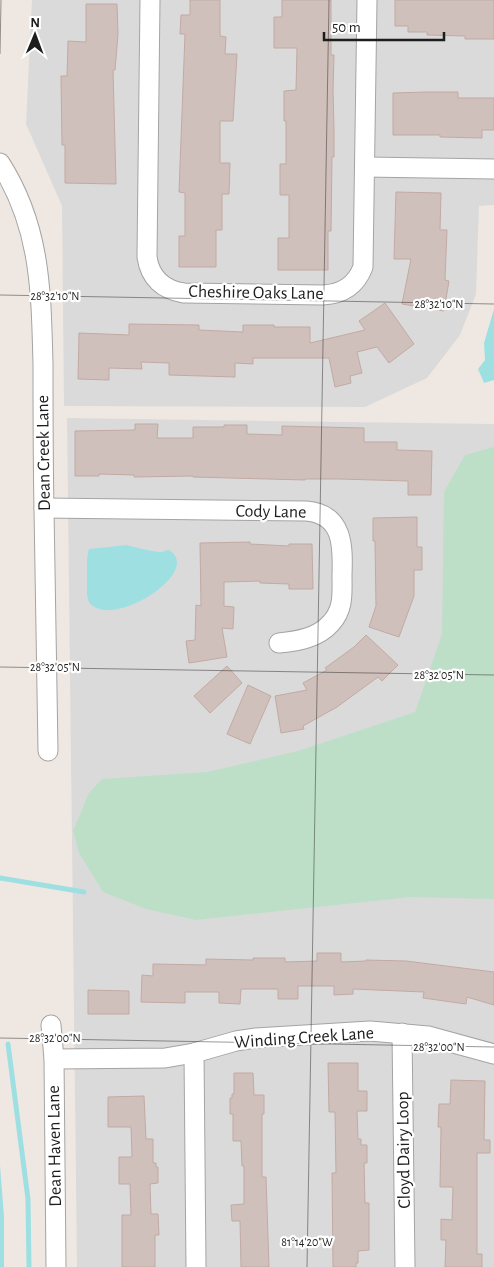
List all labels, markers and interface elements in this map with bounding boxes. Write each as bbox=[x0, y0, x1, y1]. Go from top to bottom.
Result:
north arrow bbox=[10, 10, 60, 60]
scale bar bbox=[324, 10, 444, 42]
text: N bbox=[30, 16, 40, 30]
text: 50 m bbox=[332, 20, 361, 35]
street label: Cheshire Oaks Lane bbox=[188, 283, 324, 303]
text: 28°32'10"N bbox=[30, 290, 80, 302]
text: 28°32'10"N bbox=[414, 298, 464, 310]
street label: Dean Creek Lane bbox=[34, 395, 54, 511]
street label: Cody Lane bbox=[235, 502, 307, 522]
text: 28°32'05"N bbox=[30, 661, 80, 673]
text: 28°32'05"N bbox=[414, 669, 464, 681]
street label: Winding Creek Lane bbox=[233, 1024, 375, 1052]
text: 28°32'00"N bbox=[29, 1032, 81, 1044]
text: 28°32'00"N bbox=[413, 1041, 465, 1053]
street label: Dean Haven Lane bbox=[45, 1085, 65, 1207]
street label: Cloyd Dairy Loop bbox=[394, 1091, 414, 1209]
text: 81°14'20"W bbox=[281, 1236, 333, 1248]

